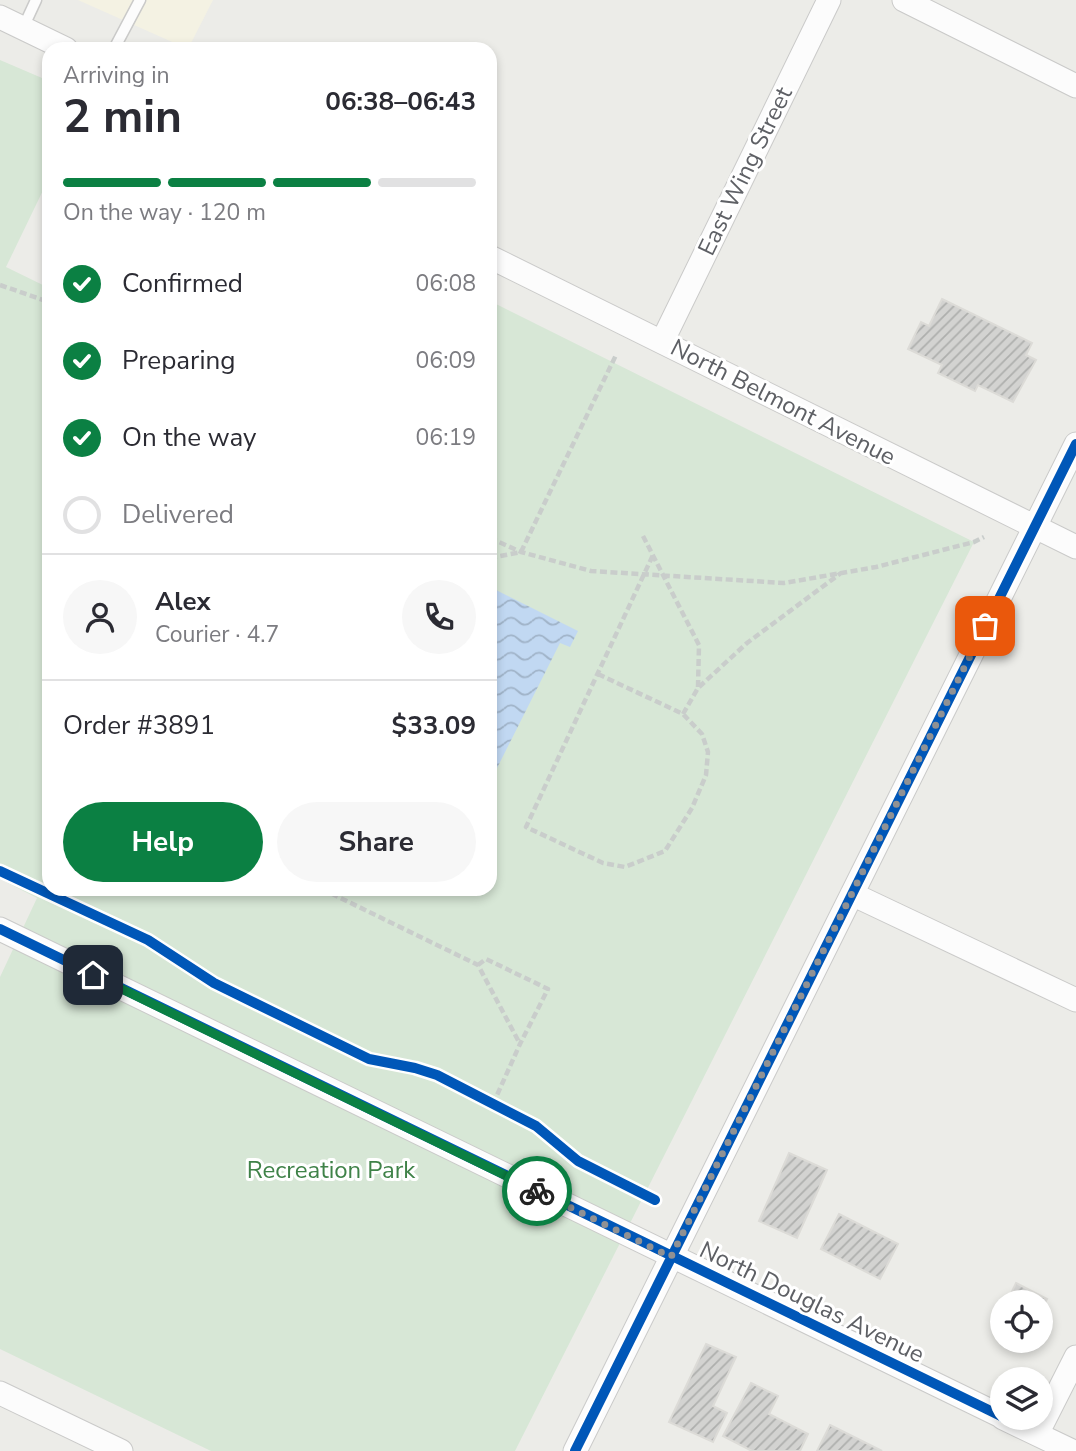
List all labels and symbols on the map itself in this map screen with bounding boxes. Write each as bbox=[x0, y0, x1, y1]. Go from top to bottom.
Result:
street label: East Wing Street bbox=[690, 81, 800, 261]
street label: North Belmont Avenue bbox=[665, 331, 901, 473]
pin bbox=[955, 596, 1015, 656]
pin bbox=[63, 945, 123, 1005]
park label: Recreation Park bbox=[247, 1154, 416, 1186]
courier bbox=[502, 1156, 572, 1226]
street label: North Douglas Avenue bbox=[694, 1234, 930, 1370]

